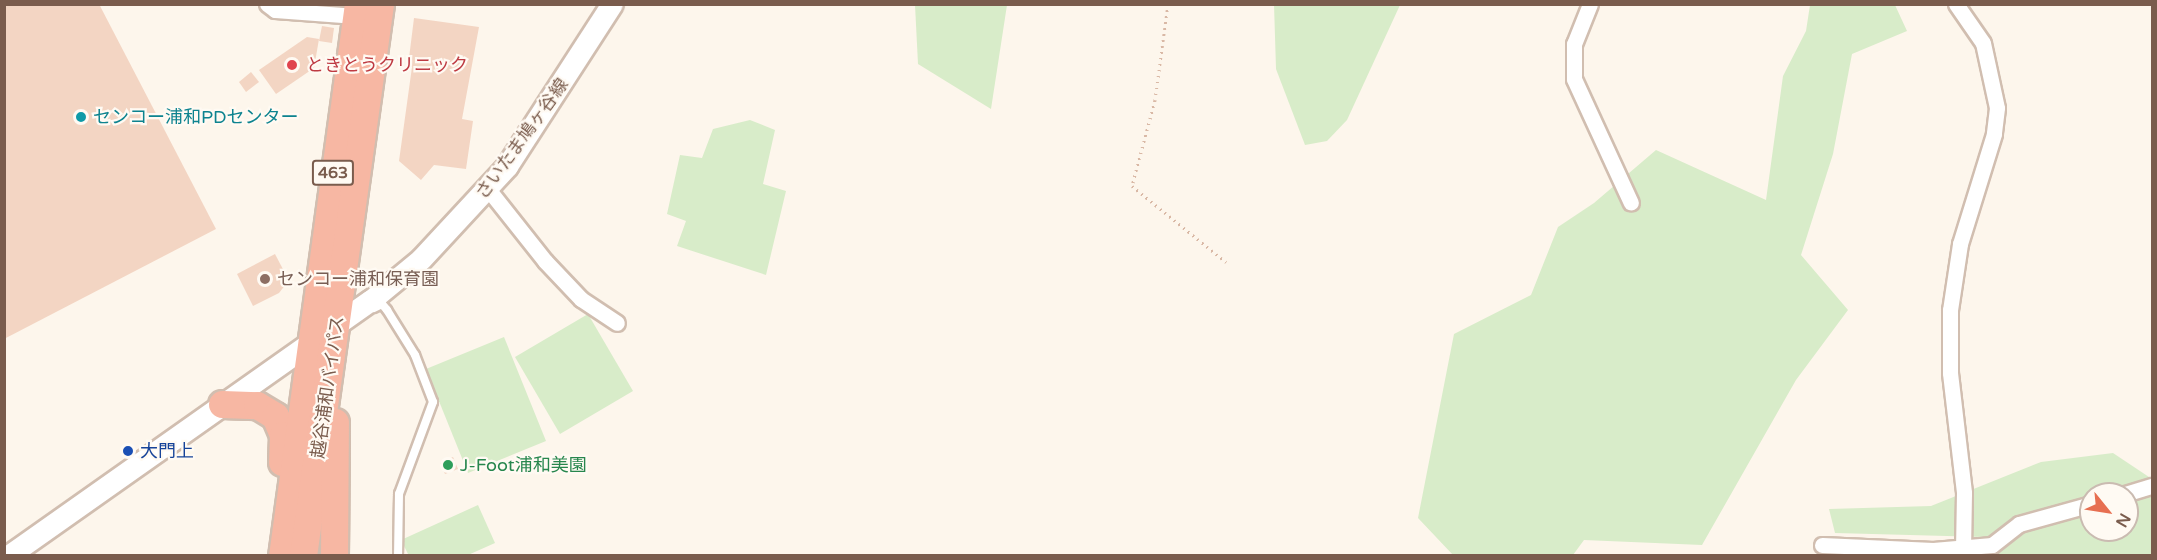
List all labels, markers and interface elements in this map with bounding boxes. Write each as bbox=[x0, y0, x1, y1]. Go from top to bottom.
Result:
place label: ときとうクリニック bbox=[306, 54, 468, 76]
marker: ときとうクリニック bbox=[283, 56, 301, 74]
street label: さいたま鳩ヶ谷線 bbox=[471, 74, 573, 204]
place label: センコー浦和PDセンター bbox=[93, 106, 299, 128]
marker: センコー浦和PDセンター bbox=[74, 110, 88, 124]
road number: 463 bbox=[310, 160, 356, 186]
place label: センコー浦和保育園 bbox=[277, 268, 439, 290]
marker: センコー浦和保育園 bbox=[258, 272, 272, 286]
street label: 越谷浦和バイパス bbox=[307, 314, 349, 460]
place label: 大門上 bbox=[140, 440, 194, 462]
marker: 大門上 bbox=[121, 444, 135, 458]
place label: J-Foot浦和美園 bbox=[460, 454, 587, 476]
marker: J-Foot浦和美園 bbox=[441, 458, 455, 472]
north arrow bbox=[2079, 482, 2139, 542]
text: N bbox=[2111, 509, 2135, 531]

